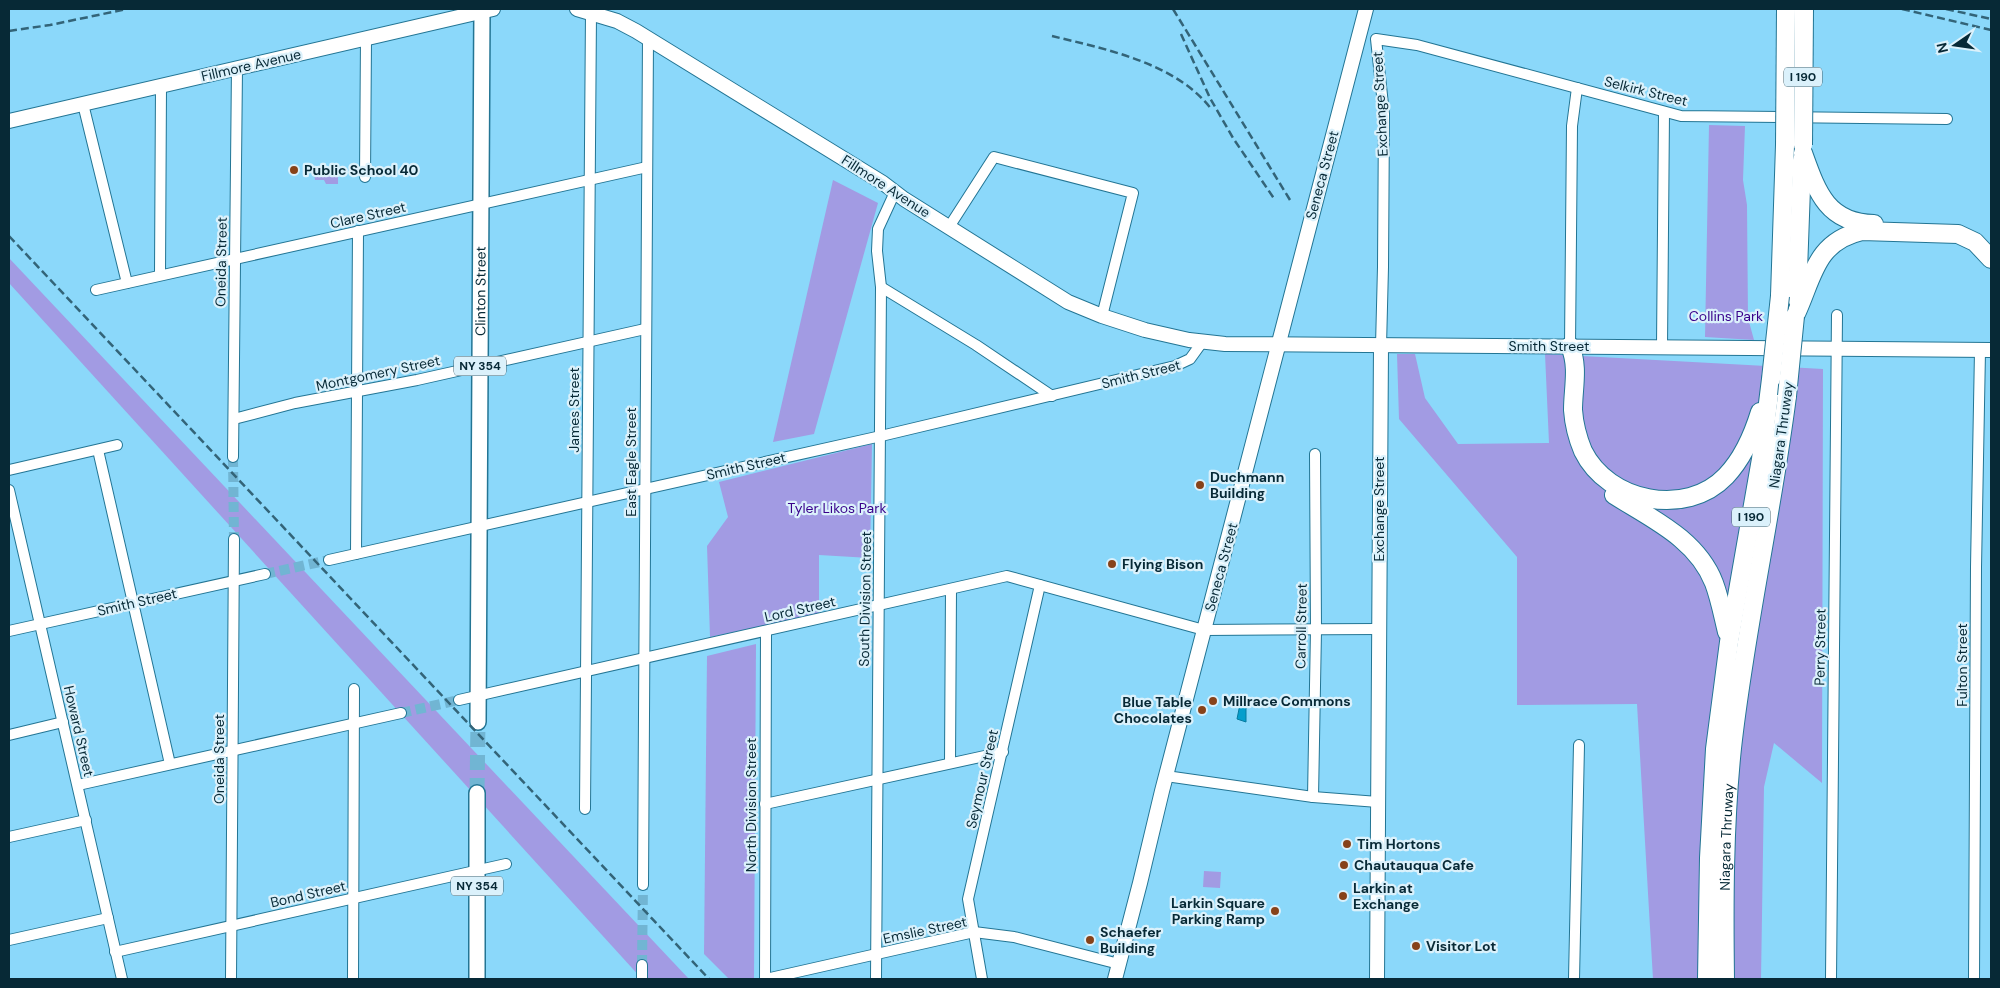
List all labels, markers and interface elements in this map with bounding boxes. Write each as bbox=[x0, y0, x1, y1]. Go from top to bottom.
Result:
north arrow bbox=[1930, 20, 1980, 70]
text: N bbox=[1932, 41, 1952, 55]
street label: Fillmore Avenue bbox=[199, 45, 303, 85]
street label: Exchange Street bbox=[1368, 51, 1392, 157]
road number: I 190 bbox=[1784, 68, 1822, 86]
street label: Selkirk Street bbox=[1602, 72, 1690, 110]
street label: Seneca Street bbox=[1302, 129, 1342, 221]
street label: Fillmore Avenue bbox=[838, 151, 934, 221]
place label: Public School 40 bbox=[304, 161, 419, 179]
marker: Public School 40 bbox=[288, 164, 300, 176]
street label: Clare Street bbox=[328, 198, 408, 232]
street label: Oneida Street bbox=[211, 217, 231, 307]
street label: Clinton Street bbox=[471, 246, 490, 336]
park label: Collins Park bbox=[1689, 307, 1763, 325]
street label: Smith Street bbox=[1509, 337, 1589, 355]
street label: Montgomery Street bbox=[314, 351, 442, 395]
street label: Smith Street bbox=[1100, 355, 1182, 393]
road number: NY 354 bbox=[454, 356, 506, 376]
street label: James Street bbox=[565, 367, 583, 453]
street label: Niagara Thruway bbox=[1765, 380, 1797, 489]
street label: East Eagle Street bbox=[622, 407, 640, 517]
street label: Smith Street bbox=[705, 448, 787, 484]
street label: Exchange Street bbox=[1370, 456, 1388, 562]
place label: Duchmann Building bbox=[1210, 468, 1284, 502]
marker: Duchmann Building bbox=[1194, 479, 1206, 491]
park label: Tyler Likos Park bbox=[788, 499, 886, 517]
road number: I 190 bbox=[1732, 508, 1770, 526]
street label: Seneca Street bbox=[1201, 521, 1241, 613]
street label: South Division Street bbox=[855, 531, 875, 667]
place label: Flying Bison bbox=[1122, 555, 1203, 573]
marker: Flying Bison bbox=[1106, 558, 1118, 570]
street label: Carroll Street bbox=[1291, 583, 1311, 669]
street label: Smith Street bbox=[96, 584, 178, 620]
street label: Lord Street bbox=[763, 592, 837, 626]
street label: Perry Street bbox=[1810, 608, 1830, 686]
street label: Fulton Street bbox=[1953, 623, 1971, 707]
street label: Howard Street bbox=[60, 684, 98, 778]
place label: Millrace Commons bbox=[1223, 692, 1351, 710]
place label: Blue Table Chocolates bbox=[1114, 693, 1192, 727]
marker: Millrace Commons bbox=[1207, 695, 1219, 707]
marker: Blue Table Chocolates bbox=[1196, 704, 1208, 716]
street label: Oneida Street bbox=[210, 714, 228, 804]
street label: Seymour Street bbox=[962, 728, 1002, 830]
street label: North Division Street bbox=[742, 738, 760, 872]
street label: Niagara Thruway bbox=[1716, 783, 1738, 891]
place label: Tim Hortons bbox=[1357, 835, 1440, 853]
marker: Tim Hortons bbox=[1341, 838, 1353, 850]
place label: Chautauqua Cafe bbox=[1354, 856, 1474, 874]
marker: Chautauqua Cafe bbox=[1338, 859, 1350, 871]
road number: NY 354 bbox=[451, 876, 503, 896]
street label: Bond Street bbox=[268, 877, 348, 911]
place label: Larkin at Exchange bbox=[1353, 879, 1419, 913]
marker: Larkin at Exchange bbox=[1337, 890, 1349, 902]
place label: Larkin Square Parking Ramp bbox=[1171, 894, 1265, 928]
marker: Larkin Square Parking Ramp bbox=[1269, 905, 1281, 917]
street label: Emslie Street bbox=[881, 912, 969, 948]
place label: Schaefer Building bbox=[1100, 923, 1162, 957]
marker: Schaefer Building bbox=[1084, 934, 1096, 946]
place label: Visitor Lot bbox=[1426, 937, 1496, 955]
marker: Visitor Lot bbox=[1410, 940, 1422, 952]

